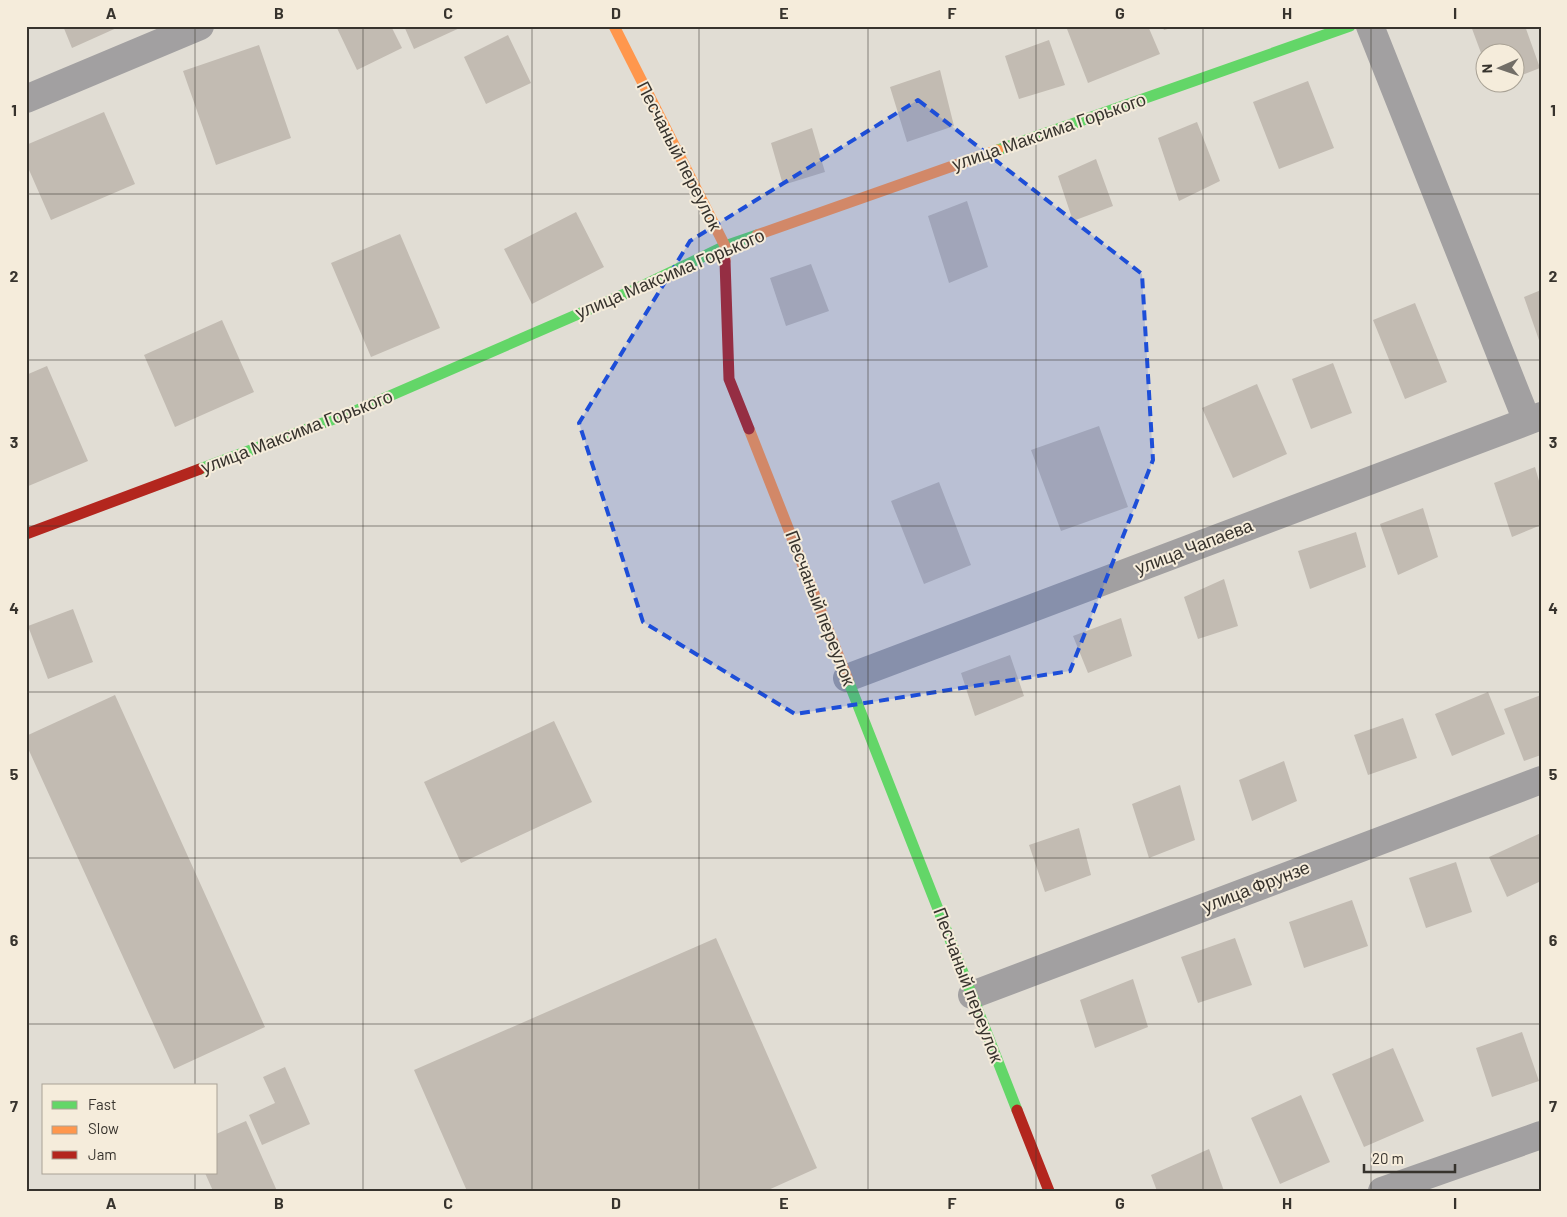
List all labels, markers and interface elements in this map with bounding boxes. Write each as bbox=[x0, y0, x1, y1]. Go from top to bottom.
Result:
text: A bbox=[106, 3, 117, 22]
text: B bbox=[274, 3, 284, 22]
text: C bbox=[443, 3, 453, 22]
text: D bbox=[611, 3, 621, 22]
text: E bbox=[779, 3, 789, 22]
text: F bbox=[948, 3, 957, 22]
text: G bbox=[1115, 3, 1125, 22]
text: H bbox=[1282, 3, 1292, 22]
text: I bbox=[1453, 3, 1457, 22]
north arrow bbox=[1474, 42, 1524, 92]
text: N bbox=[1478, 64, 1495, 73]
street label: Песчаный переулок bbox=[633, 77, 727, 234]
street label: улица Максима Горького bbox=[949, 88, 1149, 175]
text: 1 bbox=[11, 100, 17, 119]
text: 1 bbox=[1550, 100, 1556, 119]
street label: улица Максима Горького bbox=[572, 223, 768, 323]
text: 2 bbox=[10, 266, 19, 285]
text: 2 bbox=[1549, 266, 1558, 285]
street label: улица Максима Горького bbox=[198, 384, 396, 478]
text: 3 bbox=[10, 432, 18, 451]
text: 3 bbox=[1549, 432, 1557, 451]
street label: улица Чапаева bbox=[1132, 513, 1256, 579]
street label: Песчаный переулок bbox=[781, 527, 861, 688]
text: 4 bbox=[9, 598, 19, 617]
text: 4 bbox=[1548, 598, 1558, 617]
text: 5 bbox=[10, 764, 19, 783]
text: 5 bbox=[1549, 764, 1558, 783]
street label: улица Фрунзе bbox=[1199, 855, 1313, 917]
street label: Песчаный переулок bbox=[929, 904, 1009, 1065]
text: 6 bbox=[10, 930, 19, 949]
text: 6 bbox=[1549, 930, 1558, 949]
legend bbox=[42, 1084, 218, 1174]
text: Fast bbox=[88, 1095, 116, 1113]
text: 7 bbox=[10, 1096, 18, 1115]
text: 7 bbox=[1549, 1096, 1557, 1115]
text: Slow bbox=[88, 1119, 119, 1137]
scale bar bbox=[1364, 1142, 1456, 1174]
text: Jam bbox=[88, 1145, 117, 1163]
text: 20 m bbox=[1372, 1149, 1404, 1167]
text: A bbox=[106, 1193, 117, 1212]
text: B bbox=[274, 1193, 284, 1212]
text: C bbox=[443, 1193, 453, 1212]
text: D bbox=[611, 1193, 621, 1212]
text: E bbox=[779, 1193, 789, 1212]
text: F bbox=[948, 1193, 957, 1212]
text: G bbox=[1115, 1193, 1125, 1212]
text: H bbox=[1282, 1193, 1292, 1212]
text: I bbox=[1453, 1193, 1457, 1212]

